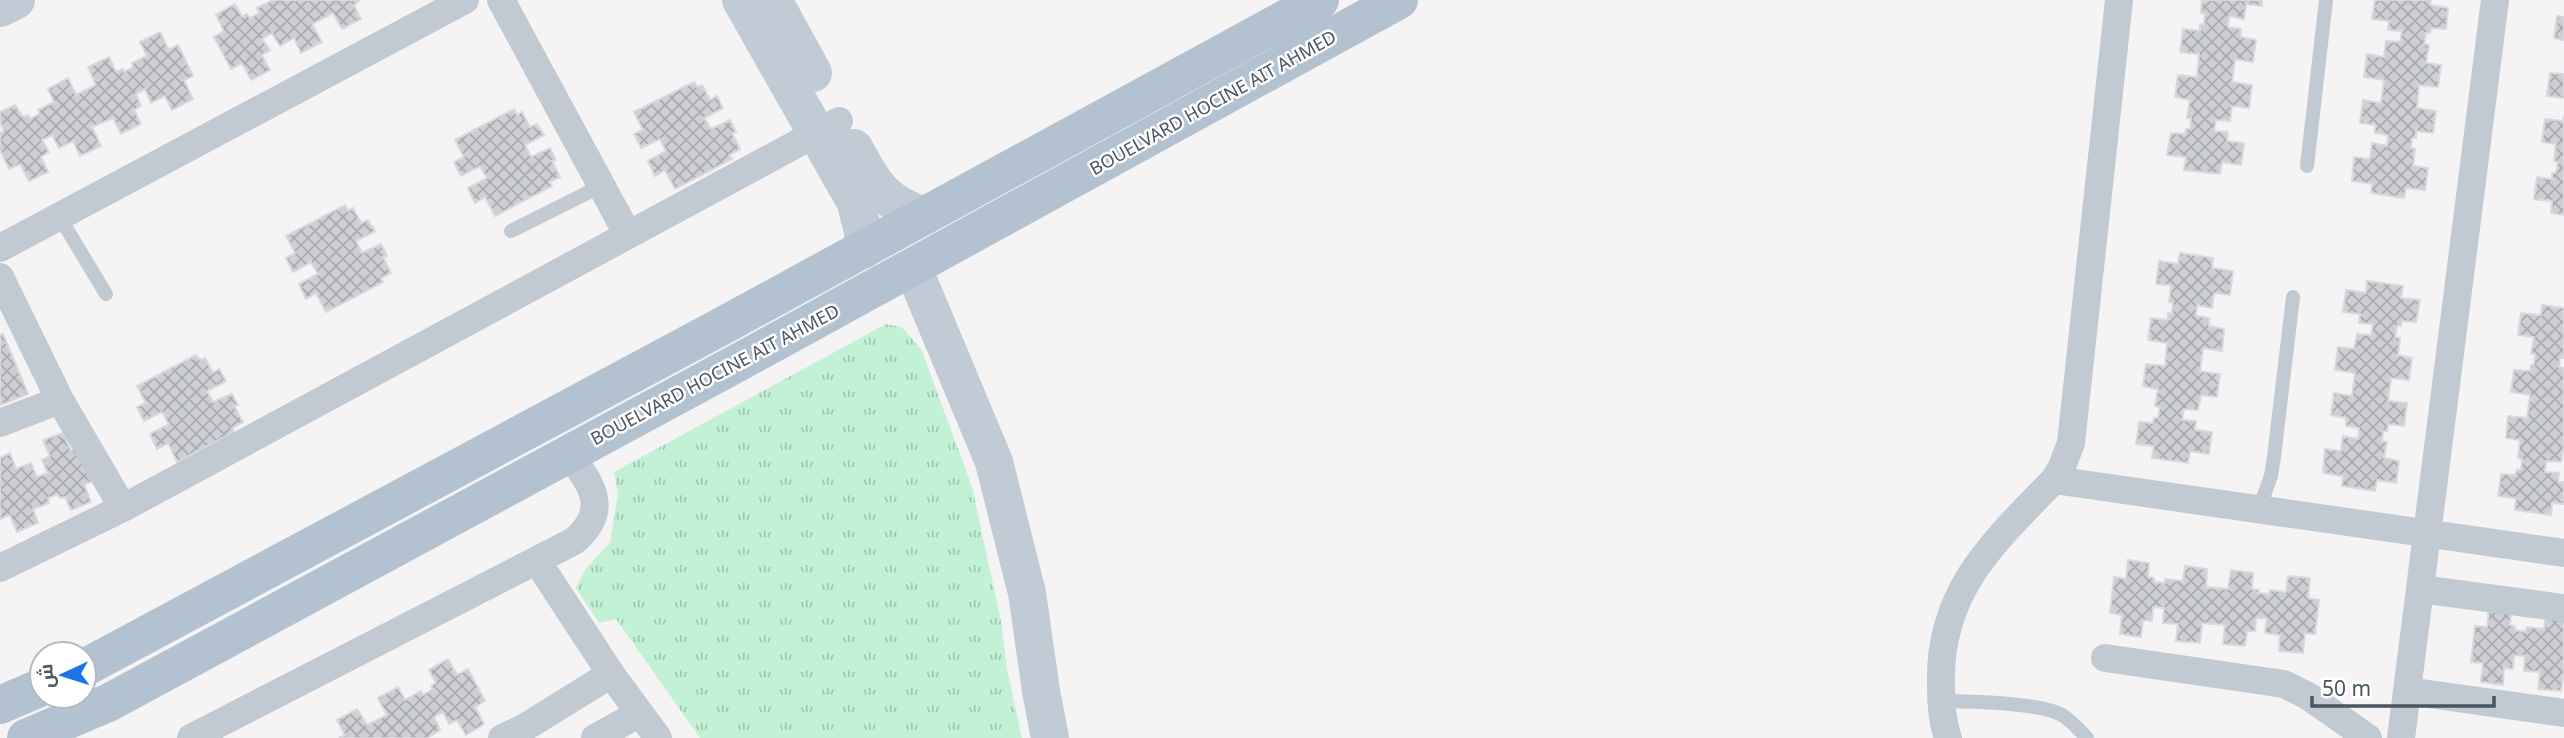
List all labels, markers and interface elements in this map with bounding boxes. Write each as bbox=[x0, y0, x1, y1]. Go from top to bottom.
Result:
street label: BOUELVARD HOCINE AIT AHMED bbox=[1085, 24, 1340, 180]
street label: BOUELVARD HOCINE AIT AHMED bbox=[586, 298, 843, 450]
north arrow bbox=[28, 640, 98, 710]
text: ش bbox=[32, 663, 60, 689]
scale bar bbox=[2312, 664, 2494, 708]
text: 50 m bbox=[2322, 674, 2371, 702]

